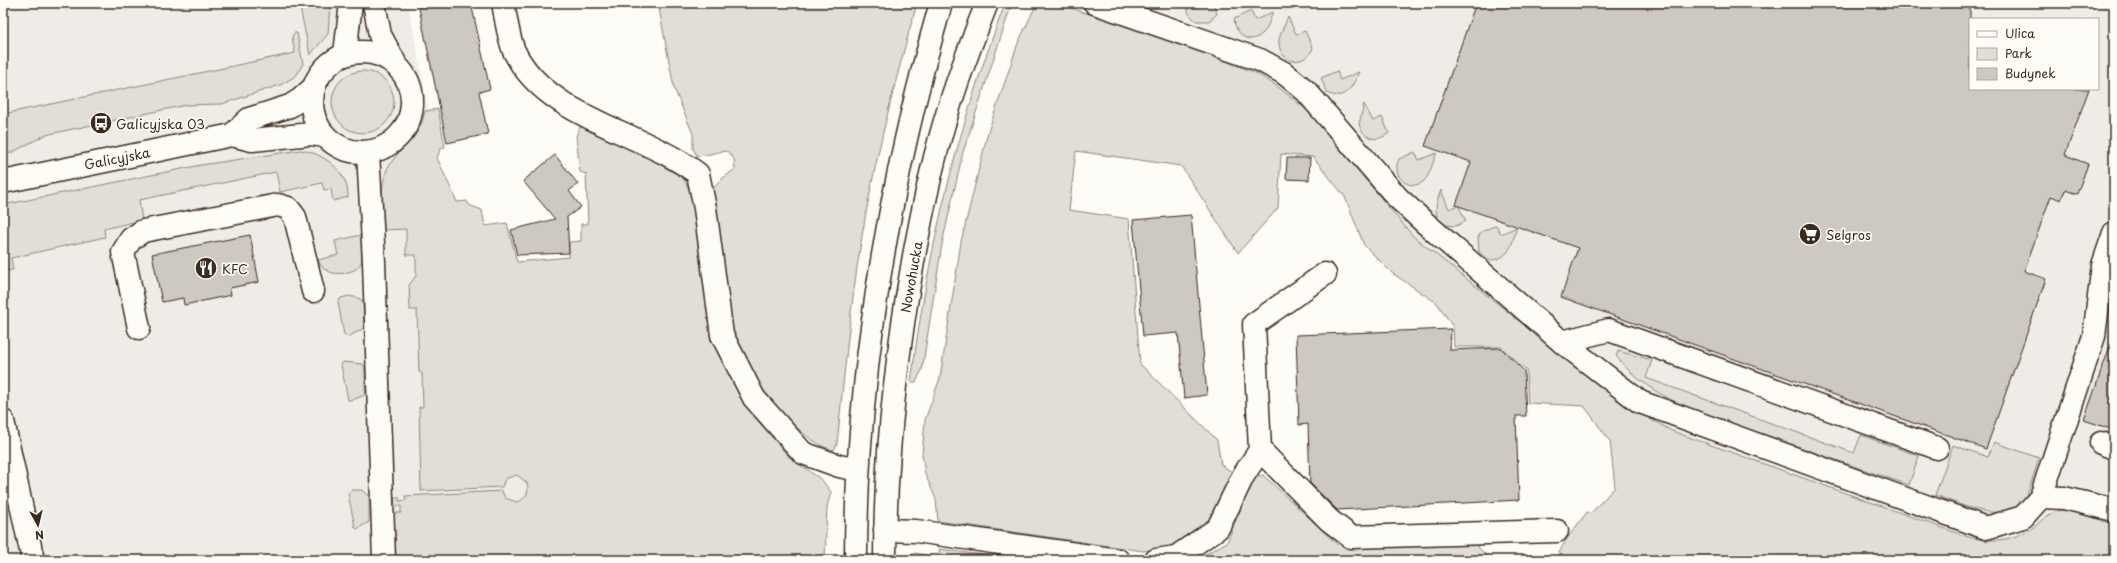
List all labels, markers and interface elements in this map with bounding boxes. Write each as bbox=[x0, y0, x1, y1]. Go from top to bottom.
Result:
legend bbox=[1969, 18, 2099, 90]
text: Ulica bbox=[2005, 24, 2035, 42]
text: Park bbox=[2005, 44, 2032, 62]
text: Budynek bbox=[2005, 64, 2055, 82]
bus stop icon: Galicyjska 03 bbox=[88, 110, 114, 136]
place label: Galicyjska 03 bbox=[116, 114, 205, 133]
street label: Galicyjska bbox=[82, 142, 152, 174]
supermarket icon: Selgros bbox=[1797, 221, 1823, 247]
place label: Selgros bbox=[1826, 225, 1871, 244]
street label: Nowohucka bbox=[895, 239, 927, 314]
restaurant icon: KFC bbox=[193, 255, 219, 281]
place label: KFC bbox=[222, 259, 248, 278]
north arrow bbox=[18, 505, 58, 545]
text: N bbox=[34, 526, 45, 544]

